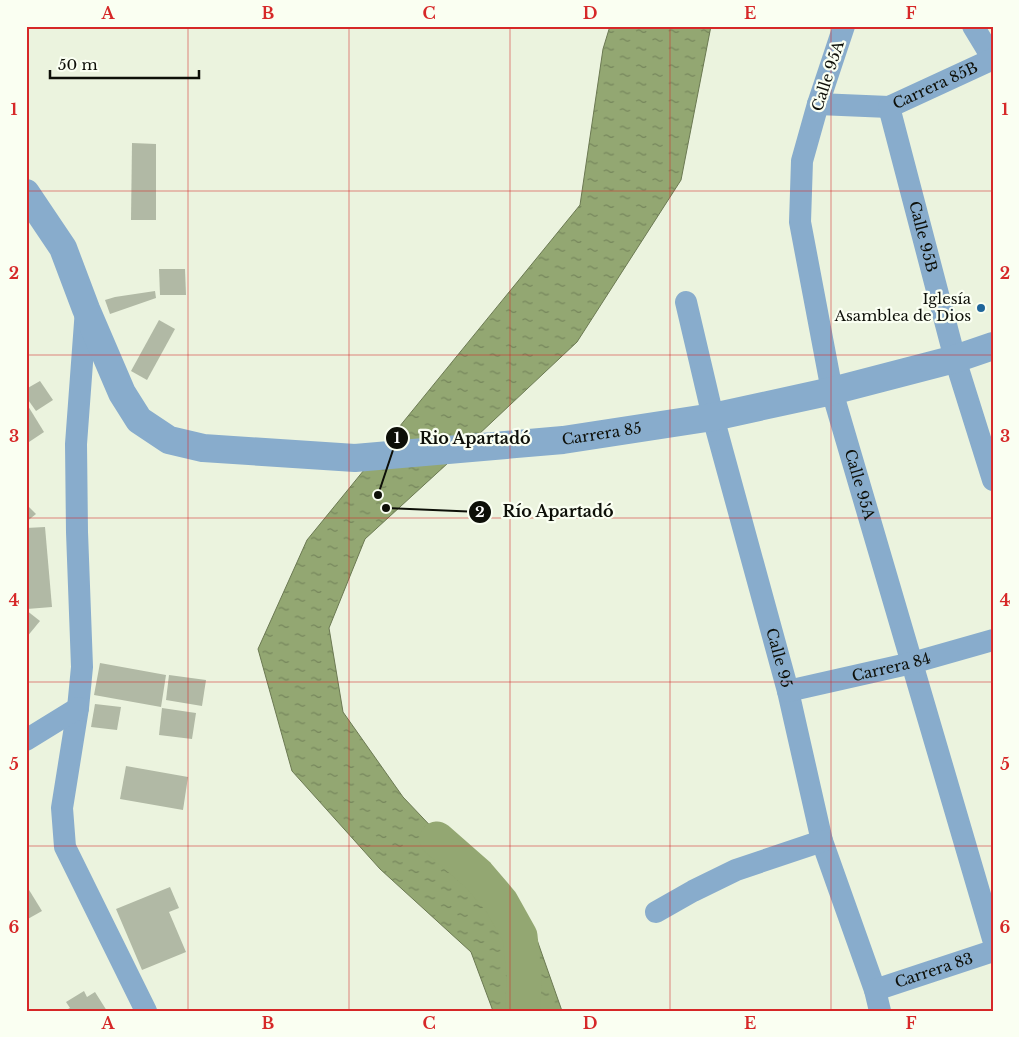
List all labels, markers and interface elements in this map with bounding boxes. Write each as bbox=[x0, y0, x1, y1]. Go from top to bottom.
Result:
text: A bbox=[101, 3, 116, 23]
text: B bbox=[262, 3, 275, 23]
text: C bbox=[422, 3, 436, 23]
text: D bbox=[583, 3, 597, 23]
text: E bbox=[744, 3, 756, 23]
text: F bbox=[905, 3, 917, 23]
street label: Calle 95A bbox=[807, 38, 848, 113]
scale bar bbox=[50, 48, 199, 80]
text: 50 m bbox=[58, 55, 98, 74]
street label: Carrera 85B bbox=[889, 57, 981, 113]
text: 1 bbox=[11, 99, 18, 119]
text: 1 bbox=[1002, 99, 1009, 119]
street label: Calle 95B bbox=[905, 199, 942, 274]
text: 2 bbox=[9, 263, 19, 283]
text: 2 bbox=[1000, 263, 1010, 283]
place label: Iglesía Asamblea de Dios bbox=[833, 289, 972, 325]
marker: Iglesía Asamblea de Dios bbox=[975, 302, 987, 314]
street label: Carrera 85 bbox=[560, 418, 643, 449]
callout: Rio Apartadó bbox=[384, 423, 541, 454]
text: 3 bbox=[9, 426, 19, 446]
text: 3 bbox=[1000, 426, 1010, 446]
text: 1 bbox=[394, 428, 401, 447]
text: Rio Apartadó bbox=[419, 428, 531, 448]
street label: Calle 95A bbox=[841, 447, 879, 522]
callout: Río Apartadó bbox=[467, 496, 624, 527]
text: Río Apartadó bbox=[502, 501, 614, 521]
text: 2 bbox=[475, 502, 485, 521]
text: 4 bbox=[9, 590, 19, 610]
text: 4 bbox=[1000, 590, 1010, 610]
street label: Calle 95 bbox=[762, 626, 797, 690]
street label: Carrera 84 bbox=[850, 648, 933, 685]
text: 5 bbox=[9, 754, 19, 774]
text: 5 bbox=[1000, 754, 1010, 774]
text: 6 bbox=[9, 917, 20, 937]
text: 6 bbox=[1000, 917, 1011, 937]
street label: Carrera 83 bbox=[892, 948, 975, 992]
text: A bbox=[101, 1013, 116, 1033]
text: B bbox=[262, 1013, 275, 1033]
text: C bbox=[422, 1013, 436, 1033]
text: D bbox=[583, 1013, 597, 1033]
text: E bbox=[744, 1013, 756, 1033]
text: F bbox=[905, 1013, 917, 1033]

